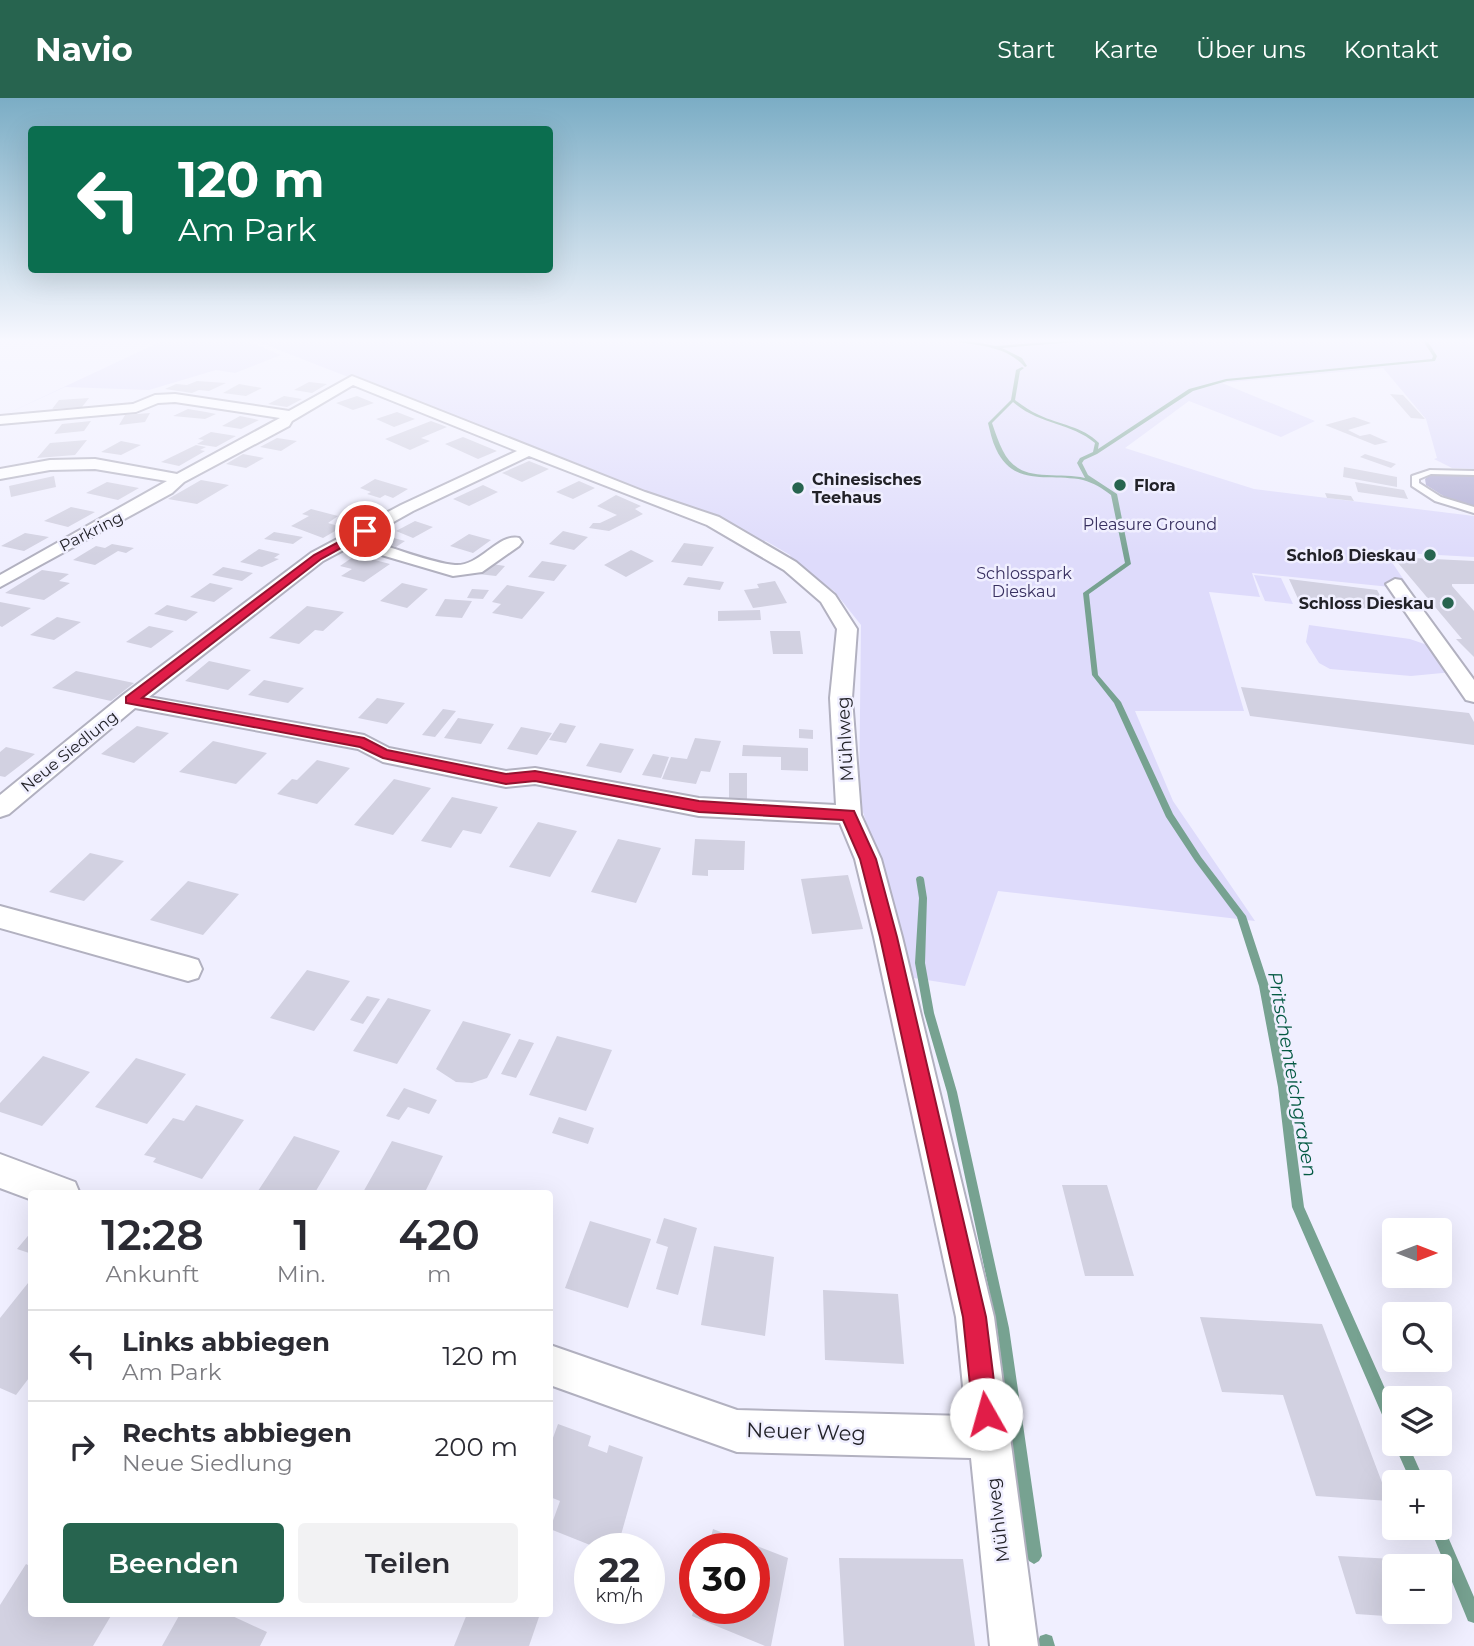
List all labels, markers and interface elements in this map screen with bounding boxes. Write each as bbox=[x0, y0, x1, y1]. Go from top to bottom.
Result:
text: Navio bbox=[35, 29, 133, 69]
text: Start bbox=[997, 35, 1055, 64]
text: Karte bbox=[1093, 35, 1158, 64]
text: Über uns bbox=[1196, 35, 1306, 64]
text: Kontakt bbox=[1344, 35, 1439, 64]
text: 120 m bbox=[178, 150, 325, 209]
icon: left bbox=[63, 154, 154, 245]
text: Am Park bbox=[178, 210, 316, 249]
place label: Chinesisches Teehaus bbox=[812, 470, 922, 507]
place label: Flora bbox=[1134, 476, 1176, 495]
marker: Flora bbox=[1112, 477, 1128, 493]
marker: Chinesisches Teehaus bbox=[790, 480, 806, 496]
pin bbox=[335, 501, 395, 561]
street label: Parkring bbox=[56, 507, 126, 556]
icon: arrive bbox=[346, 512, 384, 550]
park label: Pleasure Ground bbox=[1083, 515, 1217, 534]
place label: Schloß Dieskau bbox=[1287, 546, 1416, 565]
marker: Schloß Dieskau bbox=[1422, 547, 1438, 563]
park label: Schlosspark Dieskau bbox=[976, 564, 1072, 601]
place label: Schloss Dieskau bbox=[1299, 594, 1434, 613]
marker: Schloss Dieskau bbox=[1440, 595, 1456, 611]
street label: Mühlweg bbox=[832, 696, 858, 782]
street label: Neue Siedlung bbox=[17, 707, 121, 796]
water label: Pritschenteichgraben bbox=[1263, 969, 1322, 1179]
text: 12:28 bbox=[101, 1209, 204, 1261]
text: 1 bbox=[293, 1209, 309, 1261]
text: 420 bbox=[399, 1209, 480, 1261]
north arrow bbox=[1382, 1218, 1452, 1288]
map controls bbox=[1382, 1218, 1452, 1624]
text: Ankunft bbox=[106, 1260, 199, 1288]
text: Min. bbox=[277, 1260, 325, 1288]
text: m bbox=[427, 1260, 451, 1288]
button: search bbox=[1382, 1302, 1452, 1372]
text: Links abbiegen bbox=[122, 1326, 330, 1358]
icon: left bbox=[63, 1337, 101, 1375]
text: 120 m bbox=[442, 1340, 518, 1372]
text: Am Park bbox=[122, 1358, 221, 1386]
position arrow bbox=[949, 1377, 1023, 1451]
button: layers bbox=[1382, 1386, 1452, 1456]
text: Rechts abbiegen bbox=[122, 1417, 352, 1449]
street label: Neuer Weg bbox=[746, 1417, 866, 1446]
icon: right bbox=[63, 1428, 101, 1466]
text: 200 m bbox=[434, 1431, 518, 1463]
text: Neue Siedlung bbox=[122, 1449, 293, 1477]
button: + bbox=[1382, 1470, 1452, 1540]
street label: Mühlweg bbox=[982, 1476, 1014, 1564]
button: Beenden bbox=[63, 1523, 284, 1603]
button: Teilen bbox=[298, 1523, 518, 1603]
speed limit sign: 30 bbox=[679, 1533, 770, 1624]
text: 22 bbox=[599, 1548, 640, 1591]
button: − bbox=[1382, 1554, 1452, 1624]
text: km/h bbox=[595, 1585, 644, 1607]

